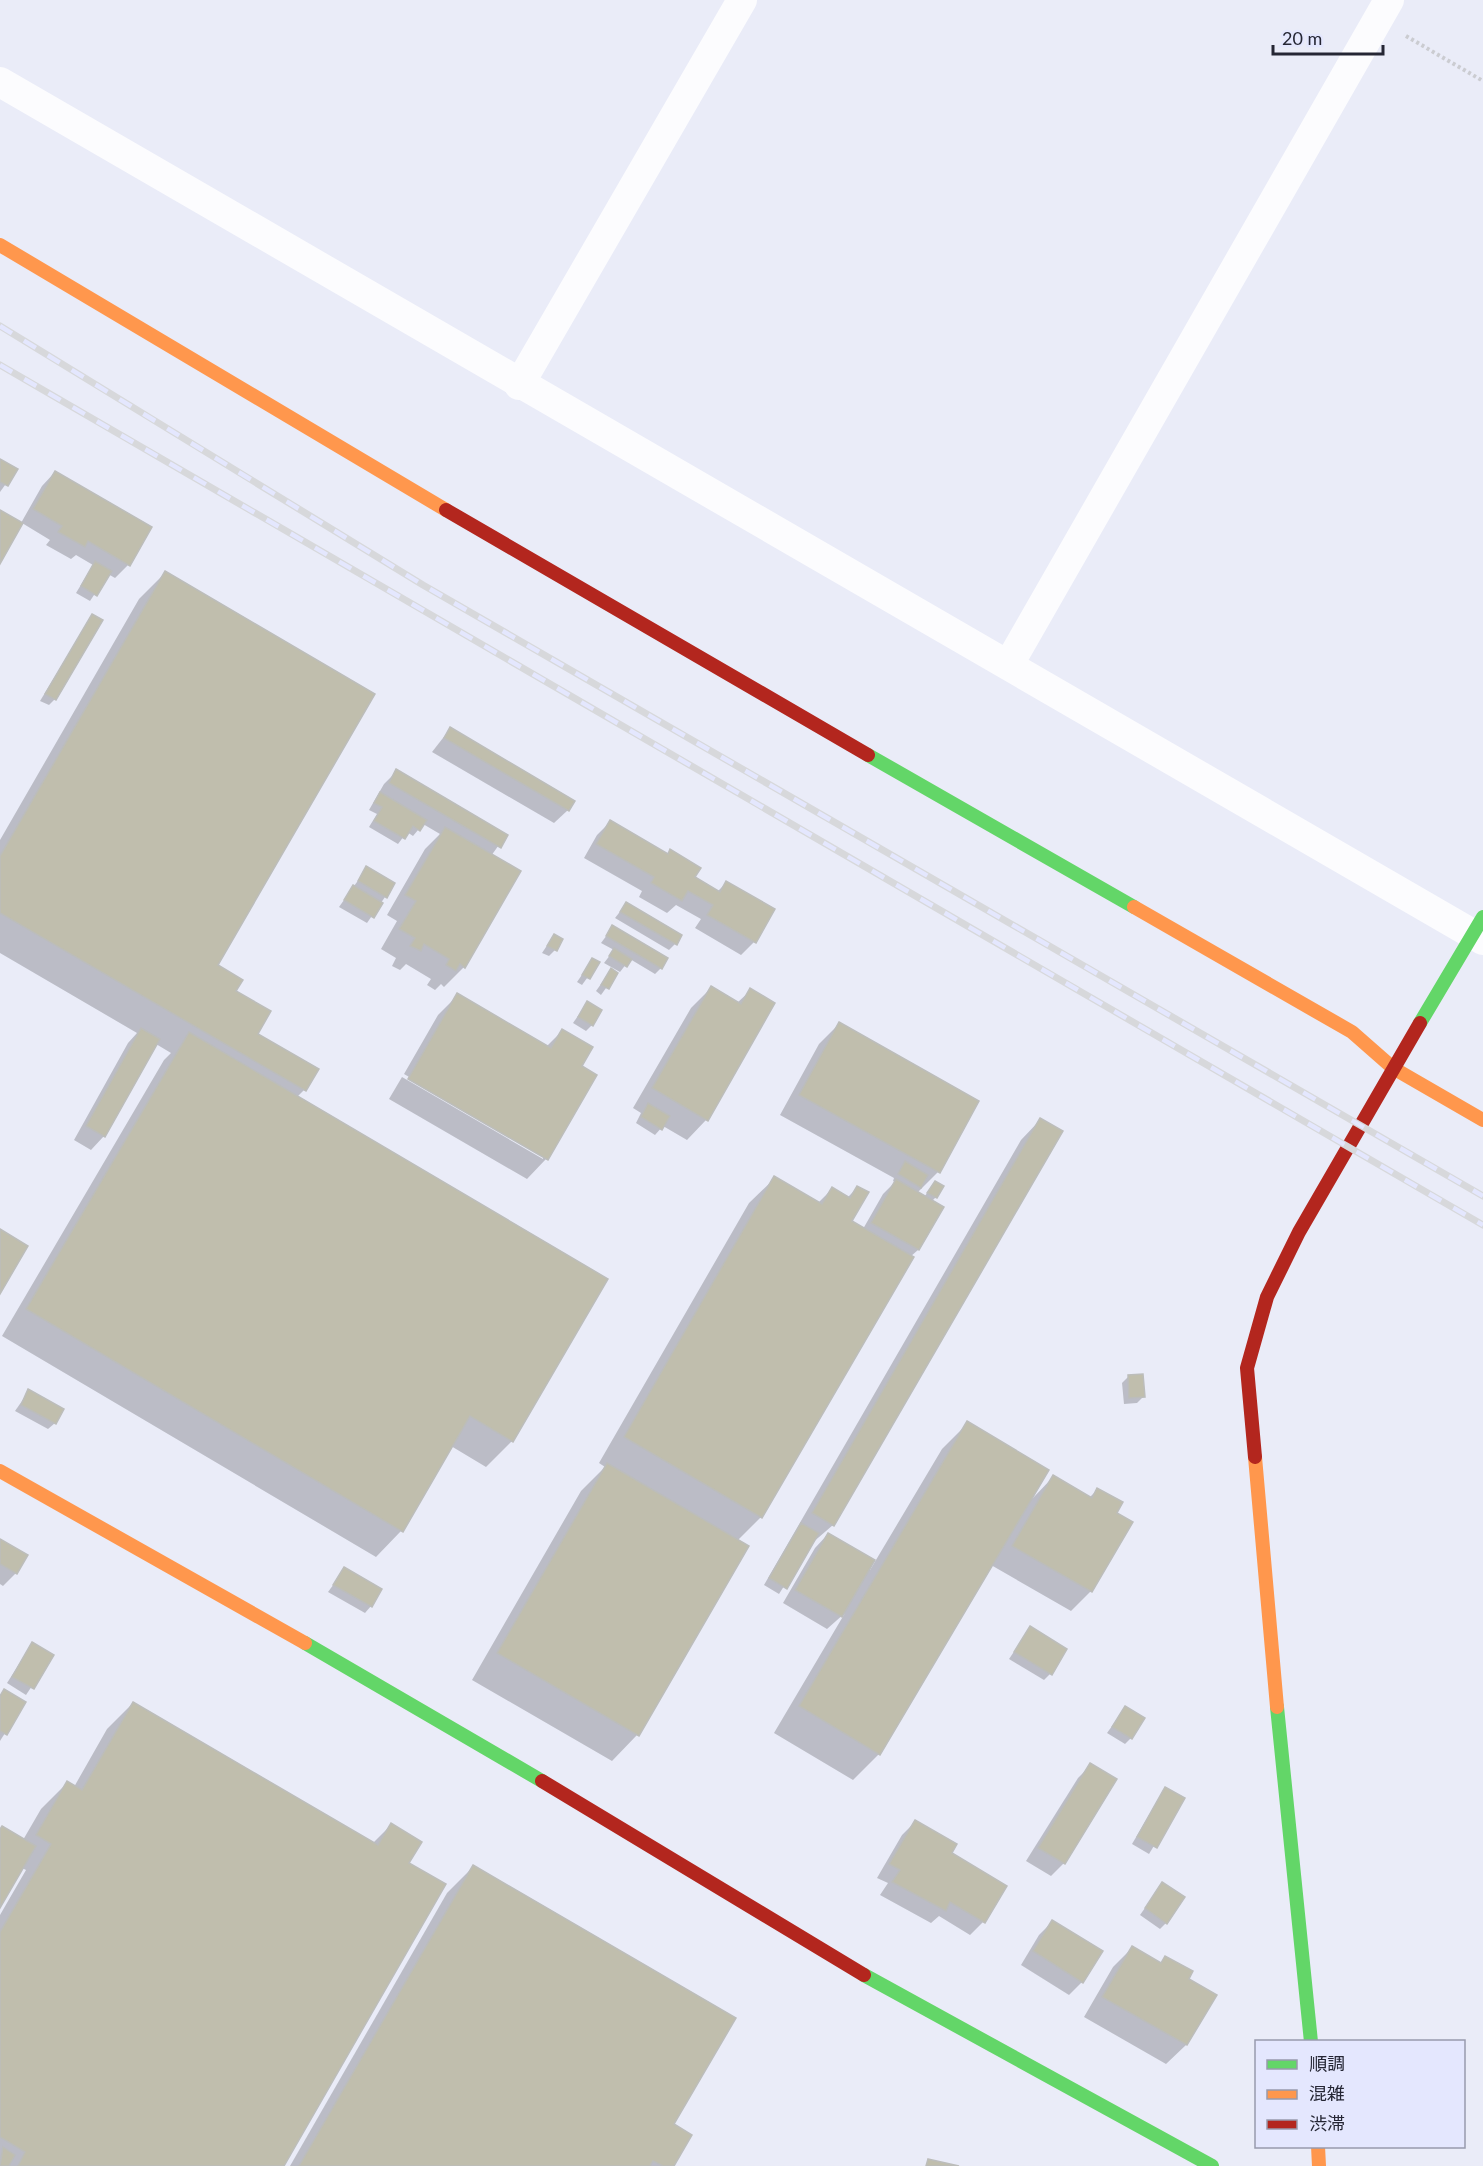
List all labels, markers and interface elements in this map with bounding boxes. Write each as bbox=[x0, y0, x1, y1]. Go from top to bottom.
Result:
scale bar bbox=[1273, 18, 1382, 56]
text: 20 m bbox=[1282, 27, 1322, 49]
legend bbox=[1255, 2040, 1465, 2148]
text: 順調 bbox=[1309, 2052, 1345, 2074]
text: 混雑 bbox=[1309, 2082, 1345, 2104]
text: 渋滞 bbox=[1309, 2112, 1345, 2134]

